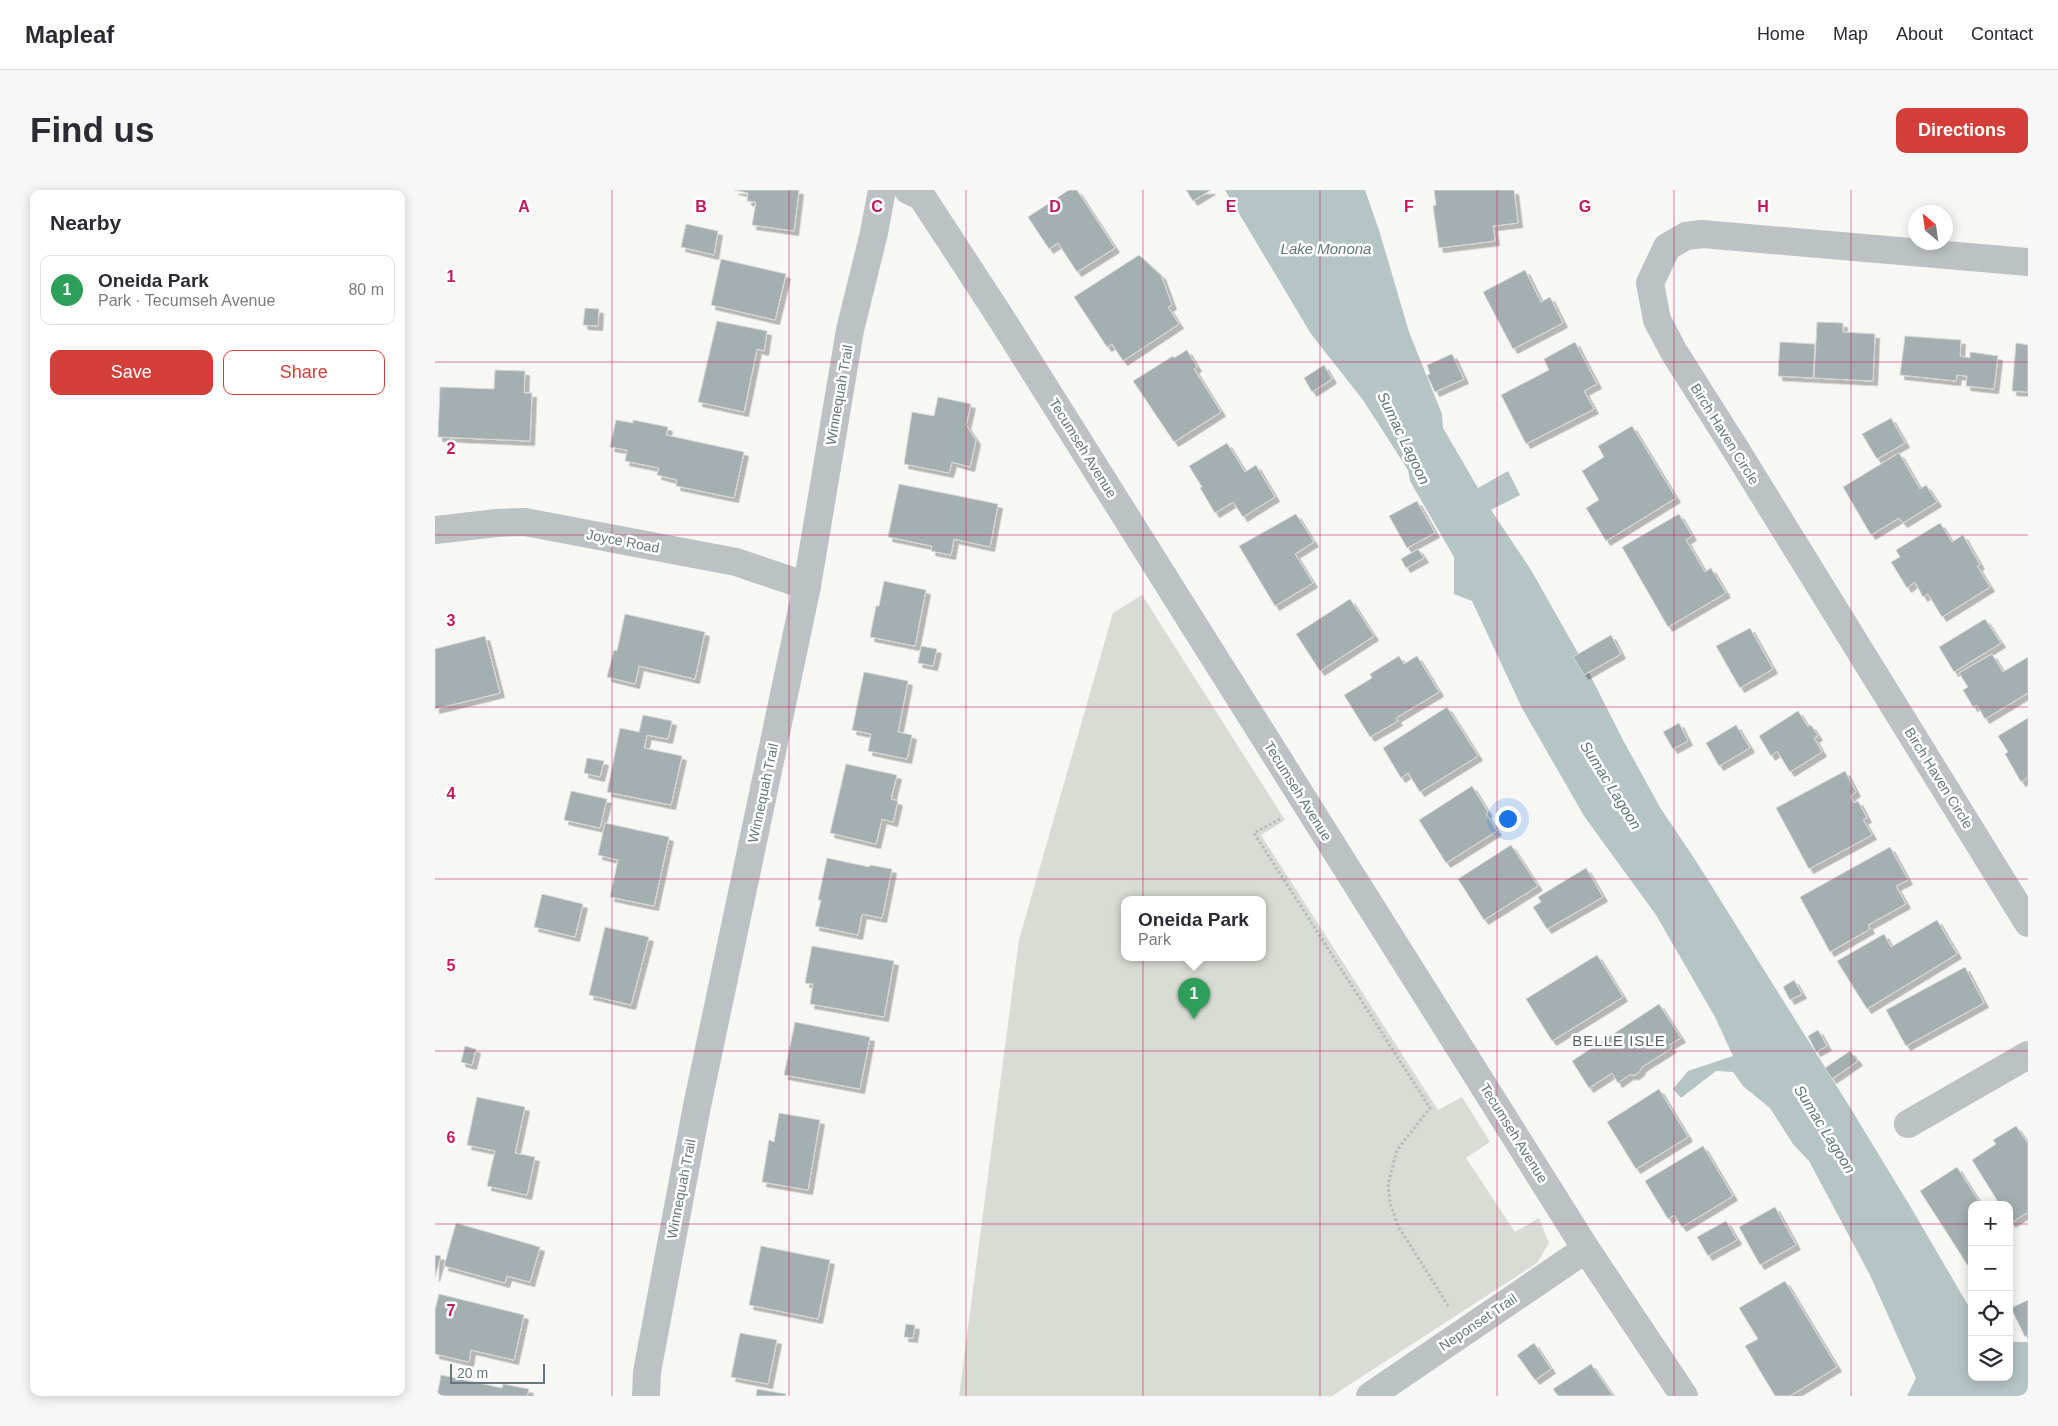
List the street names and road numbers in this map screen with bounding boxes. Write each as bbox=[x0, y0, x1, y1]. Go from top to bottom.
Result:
street label: Winnequah Trail bbox=[822, 344, 856, 446]
street label: Birch Haven Circle bbox=[1687, 381, 1763, 488]
street label: Tecumseh Avenue bbox=[1046, 395, 1120, 501]
street label: Joyce Road bbox=[585, 526, 661, 556]
street label: Birch Haven Circle bbox=[1901, 725, 1977, 832]
street label: Tecumseh Avenue bbox=[1261, 738, 1335, 844]
street label: Winnequah Trail bbox=[745, 742, 781, 844]
street label: Tecumseh Avenue bbox=[1477, 1080, 1551, 1186]
street label: Winnequah Trail bbox=[663, 1138, 699, 1240]
street label: Neponset Trail bbox=[1436, 1290, 1520, 1354]

